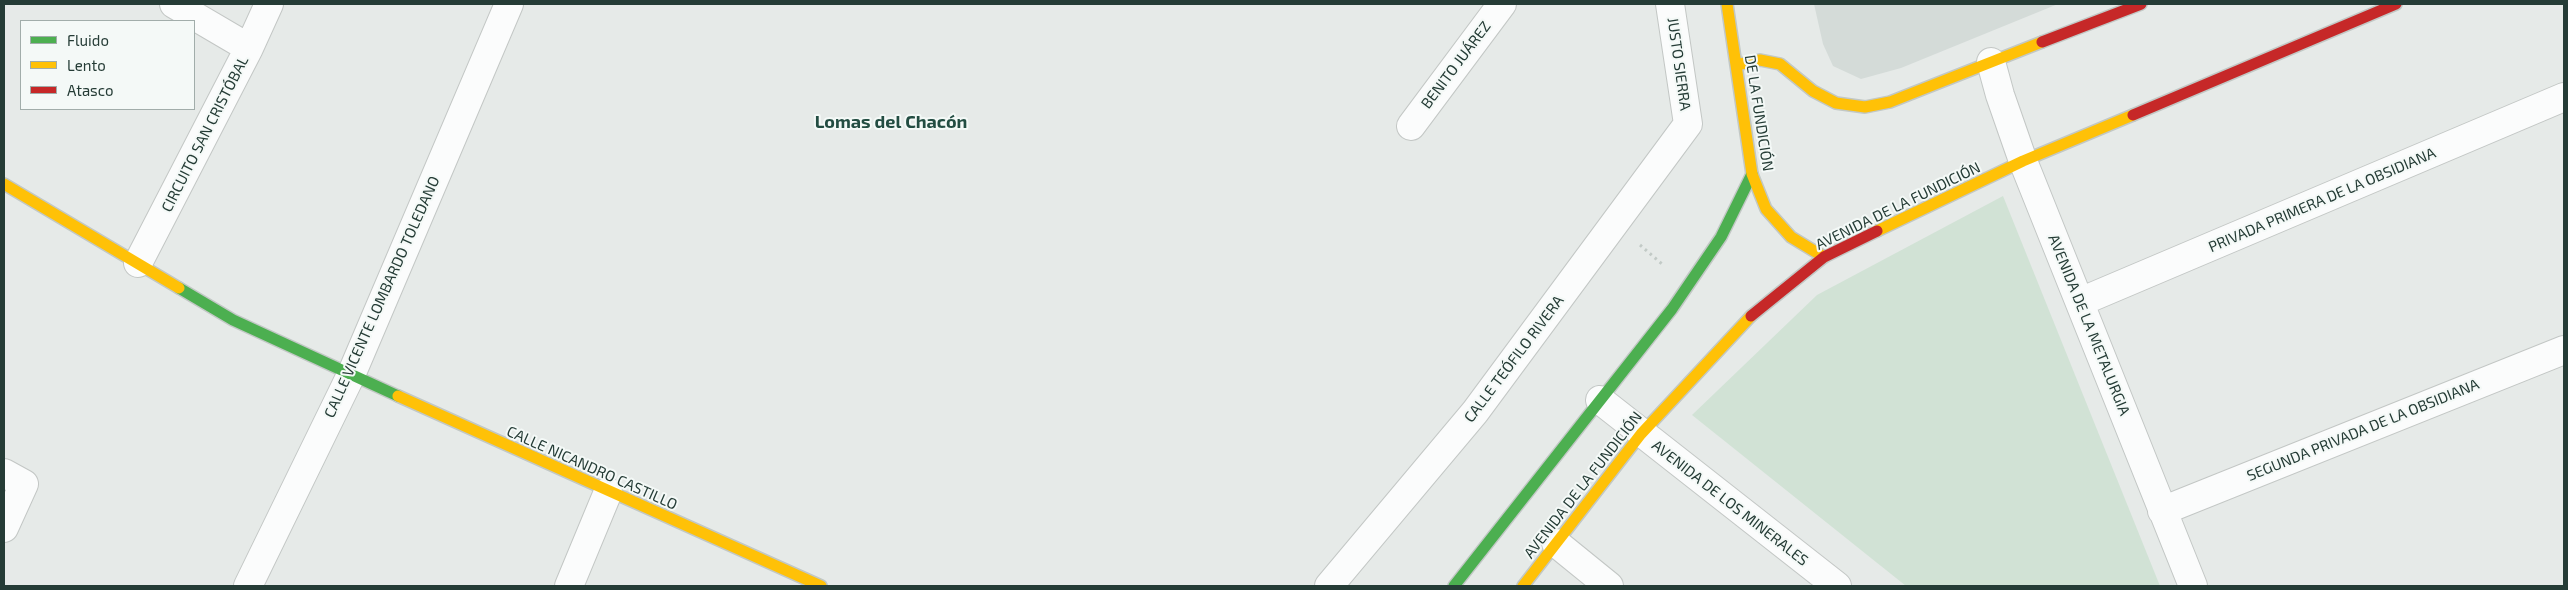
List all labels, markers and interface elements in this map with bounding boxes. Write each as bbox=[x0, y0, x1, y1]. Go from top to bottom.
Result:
street label: JUSTO SIERRA bbox=[1664, 16, 1694, 112]
street label: BENITO JUÁREZ bbox=[1417, 18, 1495, 112]
legend bbox=[20, 20, 195, 110]
text: Fluido bbox=[67, 31, 109, 49]
street label: CIRCUITO SAN CRISTÓBAL bbox=[158, 53, 252, 215]
street label: DE LA FUNDICIÓN bbox=[1741, 53, 1777, 173]
text: Lento bbox=[67, 56, 106, 74]
text: Atasco bbox=[67, 81, 113, 99]
district label: Lomas del Chacón bbox=[815, 111, 967, 133]
street label: PRIVADA PRIMERA DE LA OBSIDIANA bbox=[2206, 144, 2438, 256]
street label: AVENIDA DE LA FUNDICIÓN bbox=[1813, 158, 1983, 254]
street label: CALLE VICENTE LOMBARDO TOLEDANO bbox=[320, 173, 444, 421]
street label: AVENIDA DE LA METALURGIA bbox=[2044, 232, 2134, 418]
street label: CALLE TEÓFILO RIVERA bbox=[1460, 292, 1568, 426]
street label: SEGUNDA PRIVADA DE LA OBSIDIANA bbox=[2244, 375, 2482, 485]
street label: AVENIDA DE LA FUNDICIÓN bbox=[1520, 408, 1646, 562]
street label: CALLE NICANDRO CASTILLO bbox=[504, 422, 680, 514]
street label: AVENIDA DE LOS MINERALES bbox=[1648, 436, 1812, 570]

